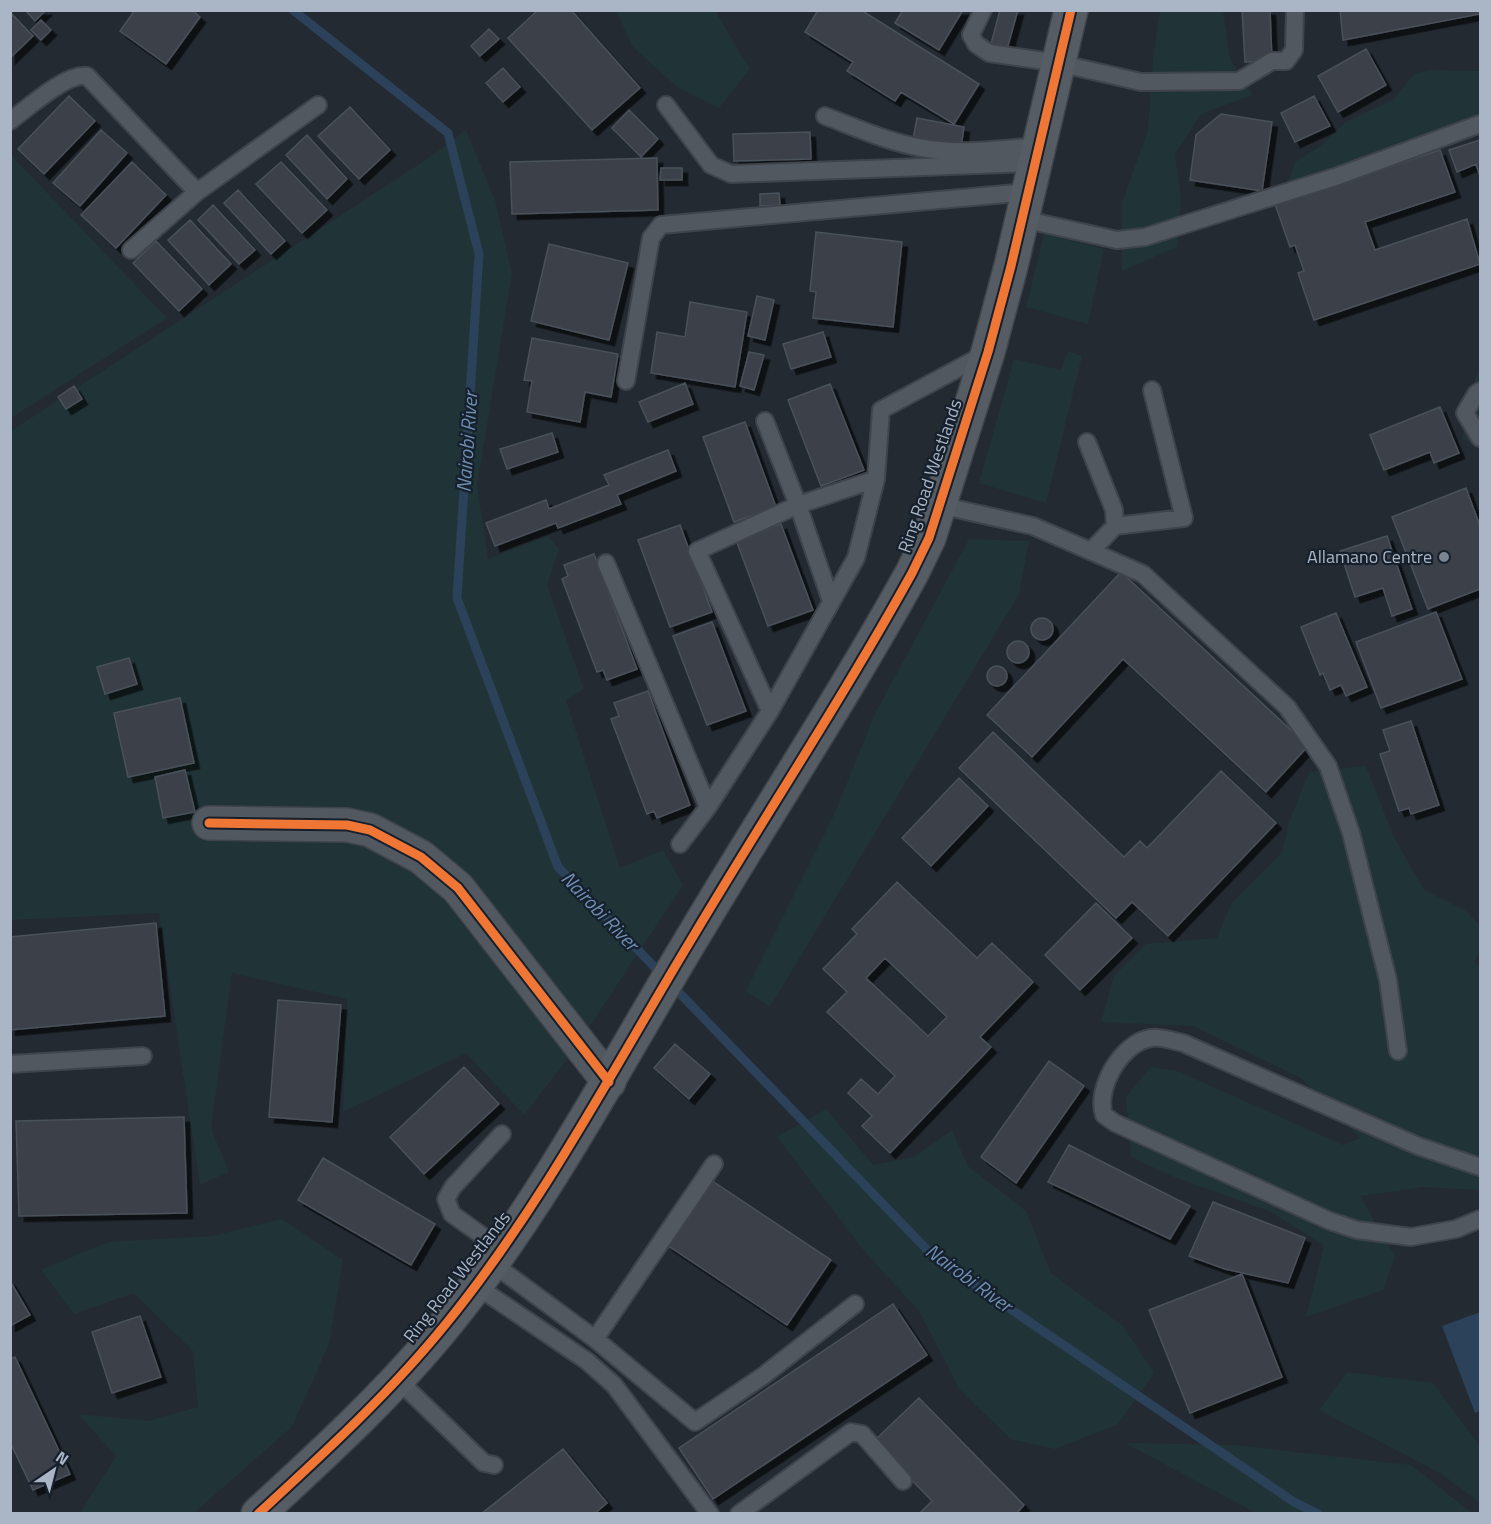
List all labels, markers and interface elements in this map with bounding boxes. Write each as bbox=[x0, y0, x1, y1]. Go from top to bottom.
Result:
water label: Nairobi River bbox=[448, 388, 486, 493]
street label: Ring Road Westlands bbox=[891, 395, 968, 556]
place label: Allamano Centre bbox=[1307, 543, 1432, 570]
marker: Allamano Centre bbox=[1437, 550, 1451, 564]
water label: Nairobi River bbox=[554, 864, 648, 960]
street label: Ring Road Westlands bbox=[396, 1205, 517, 1348]
water label: Nairobi River bbox=[919, 1235, 1021, 1321]
north arrow bbox=[24, 1440, 84, 1500]
text: N bbox=[51, 1445, 74, 1471]

